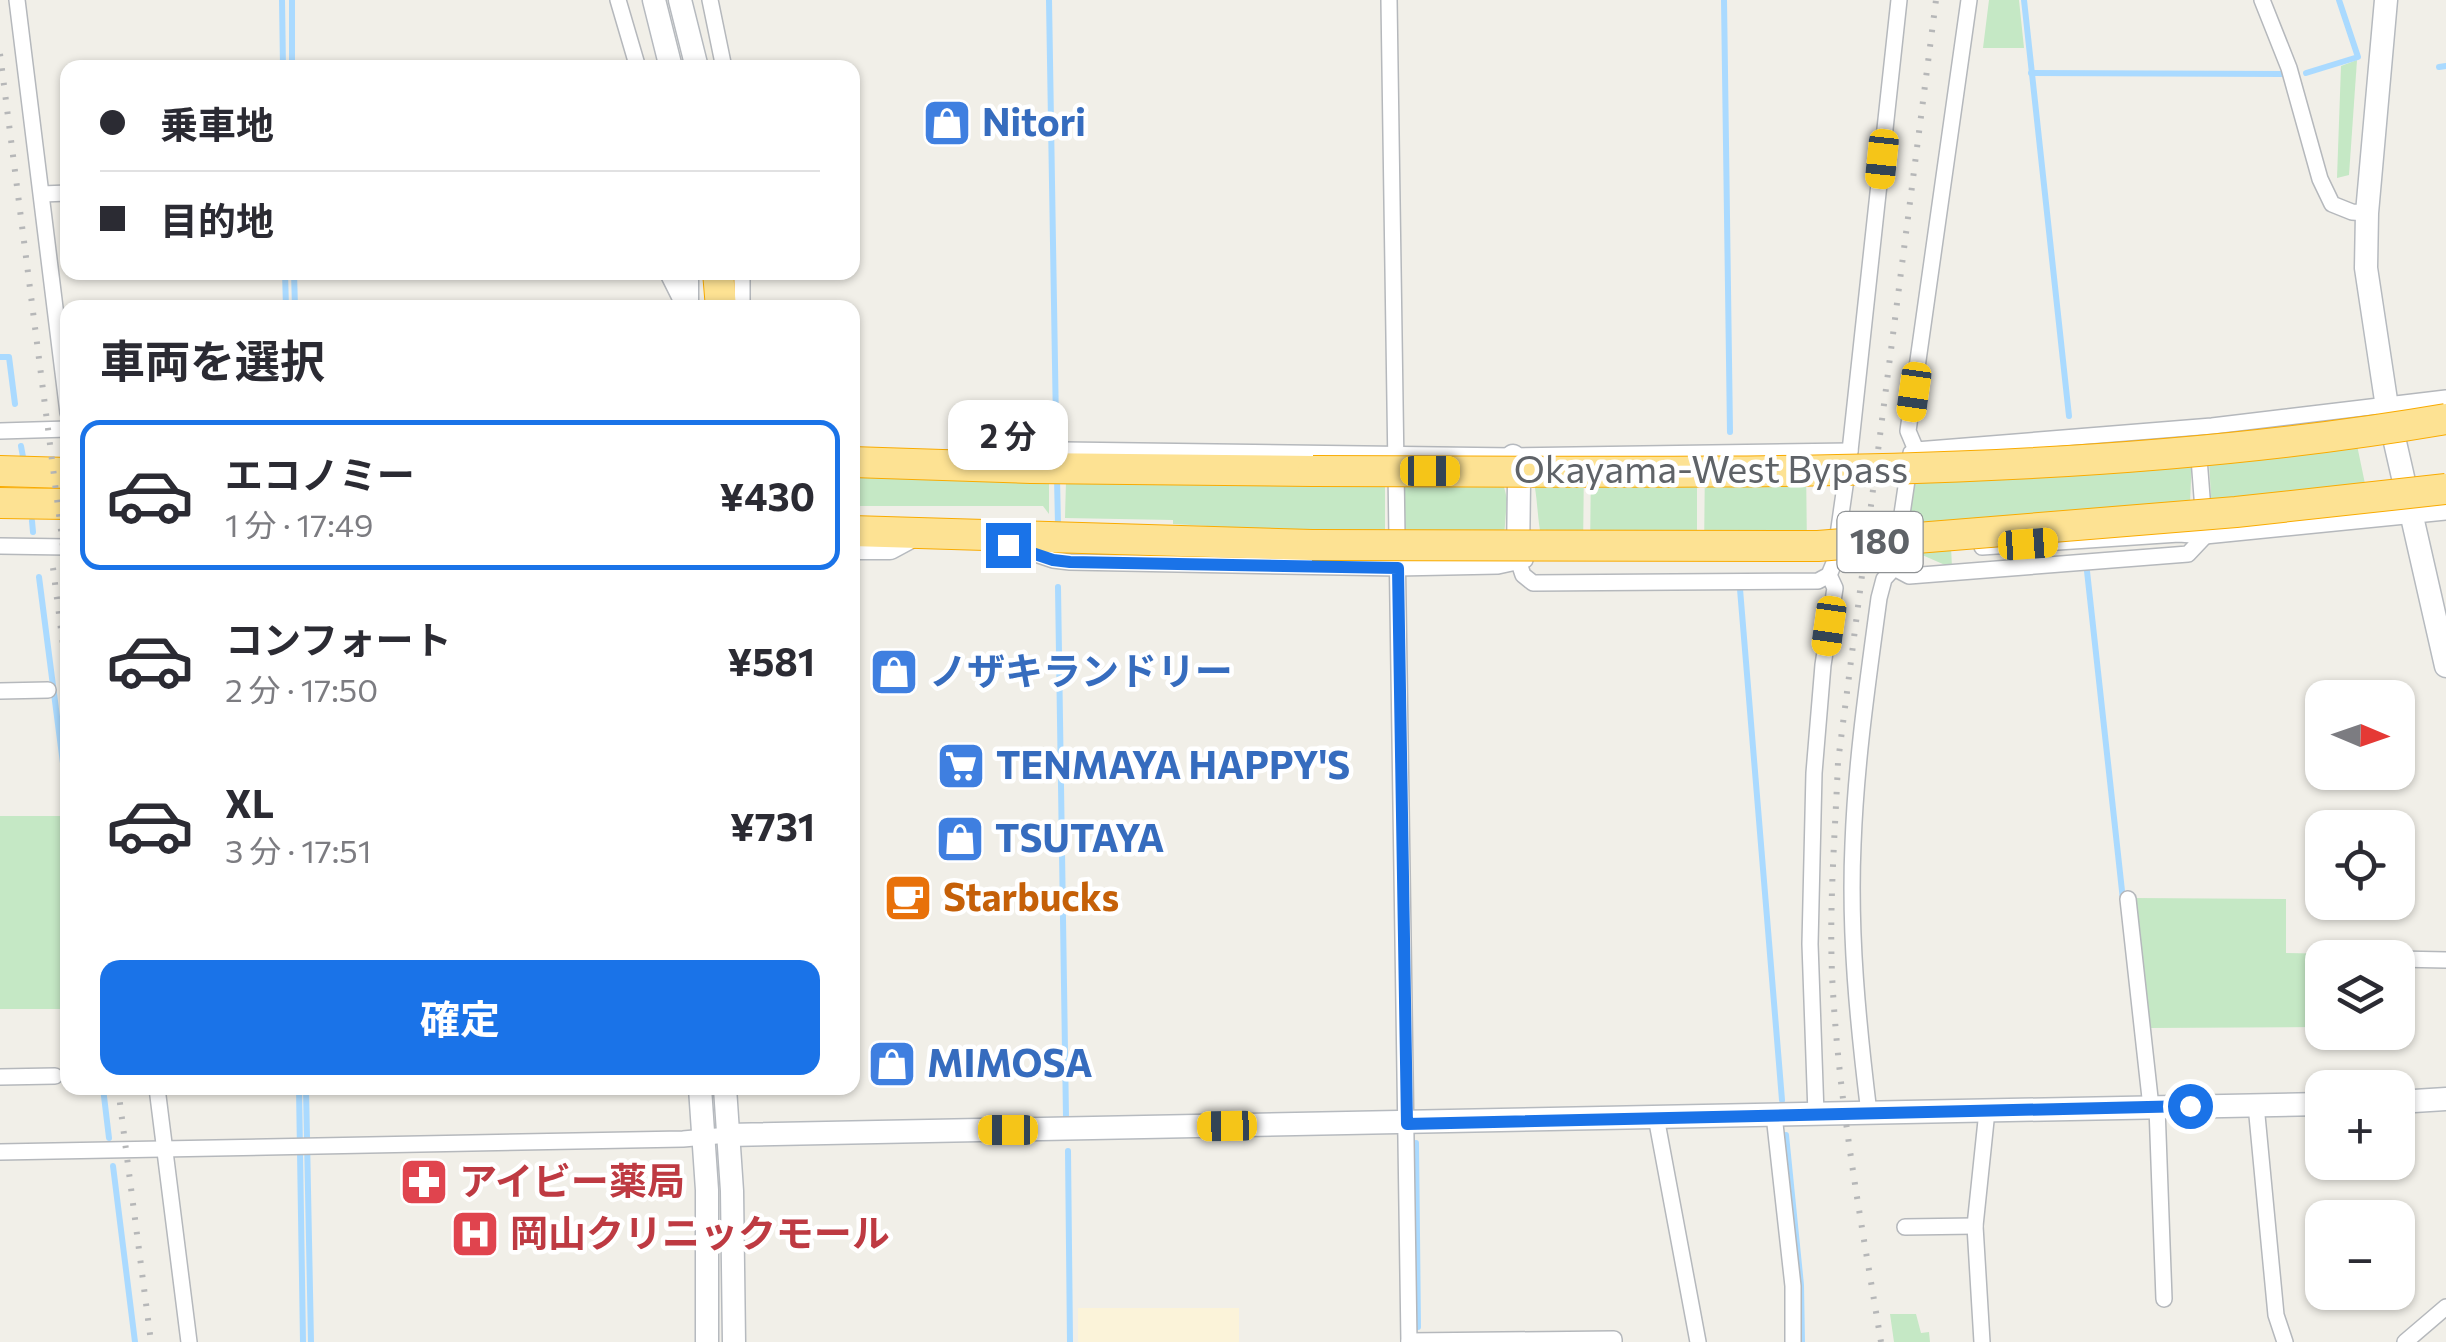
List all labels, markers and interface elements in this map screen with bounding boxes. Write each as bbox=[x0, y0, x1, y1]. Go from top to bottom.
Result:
shop icon: Nitori bbox=[921, 97, 973, 149]
place label: Nitori bbox=[982, 97, 1086, 144]
text: 乗車地 bbox=[160, 100, 274, 147]
car bbox=[1864, 128, 1900, 190]
text: 目的地 bbox=[160, 196, 274, 243]
text: 車両を選択 bbox=[100, 332, 325, 387]
car bbox=[1895, 360, 1933, 424]
callout: 2 分 bbox=[948, 400, 1068, 470]
text: 2 分 bbox=[980, 415, 1036, 455]
street label: Okayama-West Bypass bbox=[1514, 444, 1908, 491]
icon: car bbox=[105, 450, 195, 540]
text: エコノミー bbox=[225, 450, 415, 497]
car bbox=[1400, 456, 1460, 486]
text: ¥430 bbox=[720, 472, 815, 519]
text: 1 分 · 17:49 bbox=[225, 504, 373, 544]
road number: 180 bbox=[1838, 512, 1922, 572]
route end bbox=[986, 523, 1031, 568]
car bbox=[1997, 527, 2059, 561]
car bbox=[1810, 594, 1848, 658]
icon: car bbox=[105, 615, 195, 705]
text: コンフォート bbox=[225, 615, 452, 662]
text: ¥581 bbox=[727, 637, 815, 684]
shop icon: ノザキランドリー bbox=[868, 646, 920, 698]
place label: ノザキランドリー bbox=[929, 646, 1233, 693]
text: 2 分 · 17:50 bbox=[225, 669, 378, 709]
north arrow bbox=[2305, 680, 2415, 790]
map controls bbox=[2305, 680, 2415, 1310]
supermarket icon: TENMAYA HAPPY'S bbox=[935, 740, 987, 792]
place label: TENMAYA HAPPY'S bbox=[996, 740, 1350, 787]
text: XL bbox=[225, 779, 274, 826]
icon: car bbox=[105, 780, 195, 870]
text: ¥731 bbox=[730, 802, 815, 849]
button: locate bbox=[2305, 810, 2415, 920]
shop icon: TSUTAYA bbox=[934, 813, 986, 865]
place label: TSUTAYA bbox=[995, 813, 1164, 860]
text: 3 分 · 17:51 bbox=[225, 830, 371, 870]
cafe icon: Starbucks bbox=[882, 872, 934, 924]
place label: Starbucks bbox=[943, 872, 1119, 919]
button: layers bbox=[2305, 940, 2415, 1050]
button: 確定 bbox=[100, 960, 820, 1075]
shop icon: MIMOSA bbox=[866, 1038, 918, 1090]
place label: MIMOSA bbox=[927, 1038, 1093, 1085]
button: + bbox=[2305, 1070, 2415, 1180]
route start bbox=[2168, 1084, 2213, 1129]
car bbox=[1197, 1110, 1257, 1142]
car bbox=[978, 1115, 1038, 1145]
pharmacy icon: アイビー薬局 bbox=[398, 1156, 450, 1208]
place label: アイビー薬局 bbox=[459, 1156, 685, 1203]
button: − bbox=[2305, 1200, 2415, 1310]
hospital icon: 岡山クリニックモール bbox=[449, 1208, 501, 1260]
place label: 岡山クリニックモール bbox=[510, 1208, 890, 1255]

